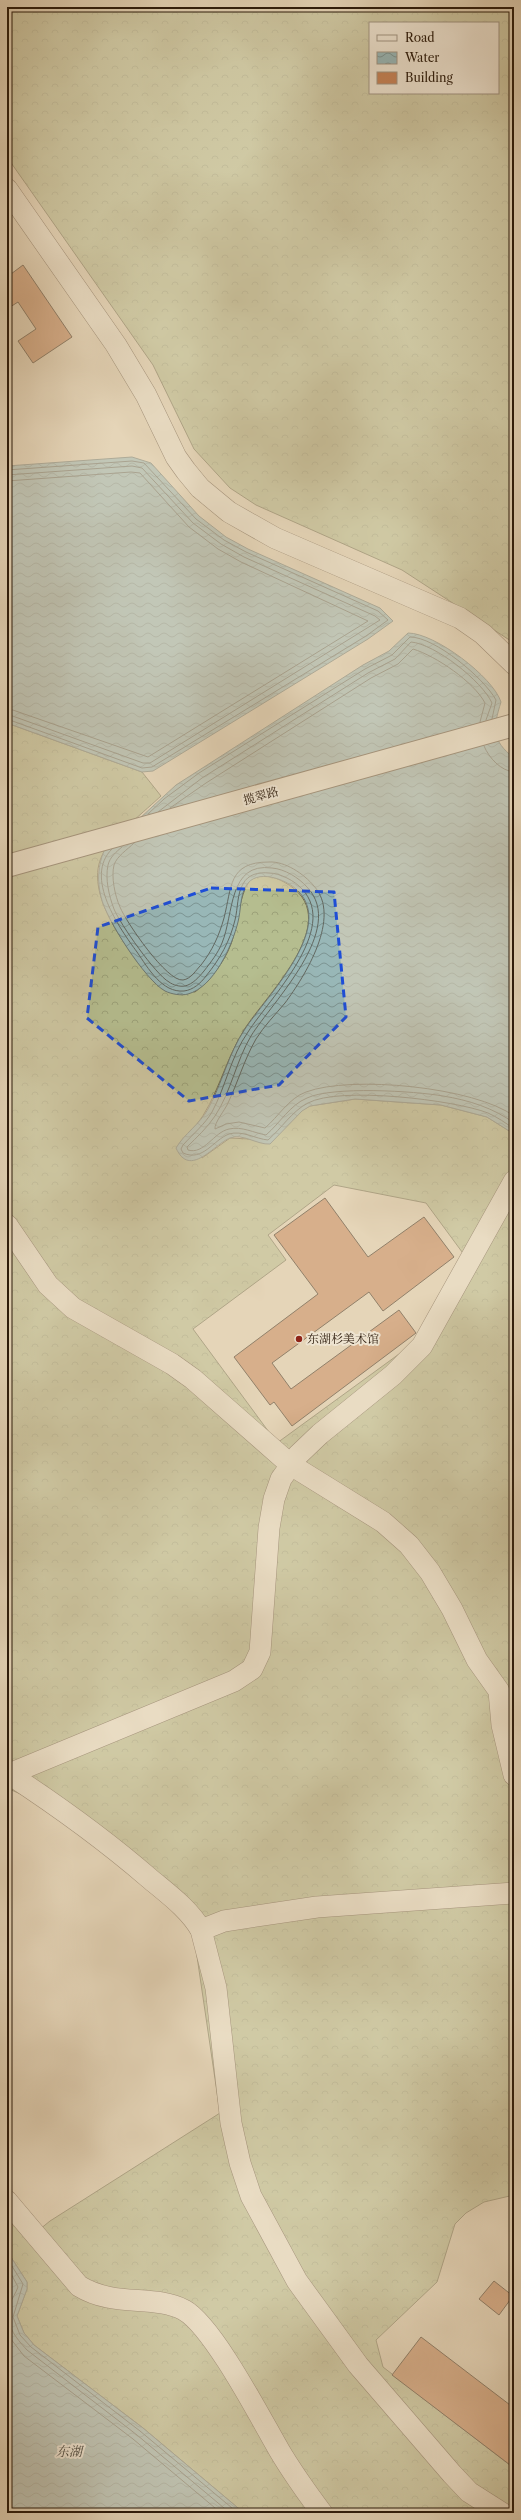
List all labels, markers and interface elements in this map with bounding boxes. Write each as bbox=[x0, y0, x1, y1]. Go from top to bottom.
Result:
legend bbox=[369, 22, 499, 94]
text: Road bbox=[405, 30, 435, 45]
text: Water bbox=[404, 50, 439, 65]
text: Building bbox=[405, 70, 453, 85]
street label: 揽翠路 bbox=[241, 783, 280, 808]
place label: 东湖杉美术馆 bbox=[307, 1331, 379, 1346]
marker: 东湖杉美术馆 bbox=[294, 1334, 304, 1344]
water label: 东湖 bbox=[56, 2443, 84, 2459]

